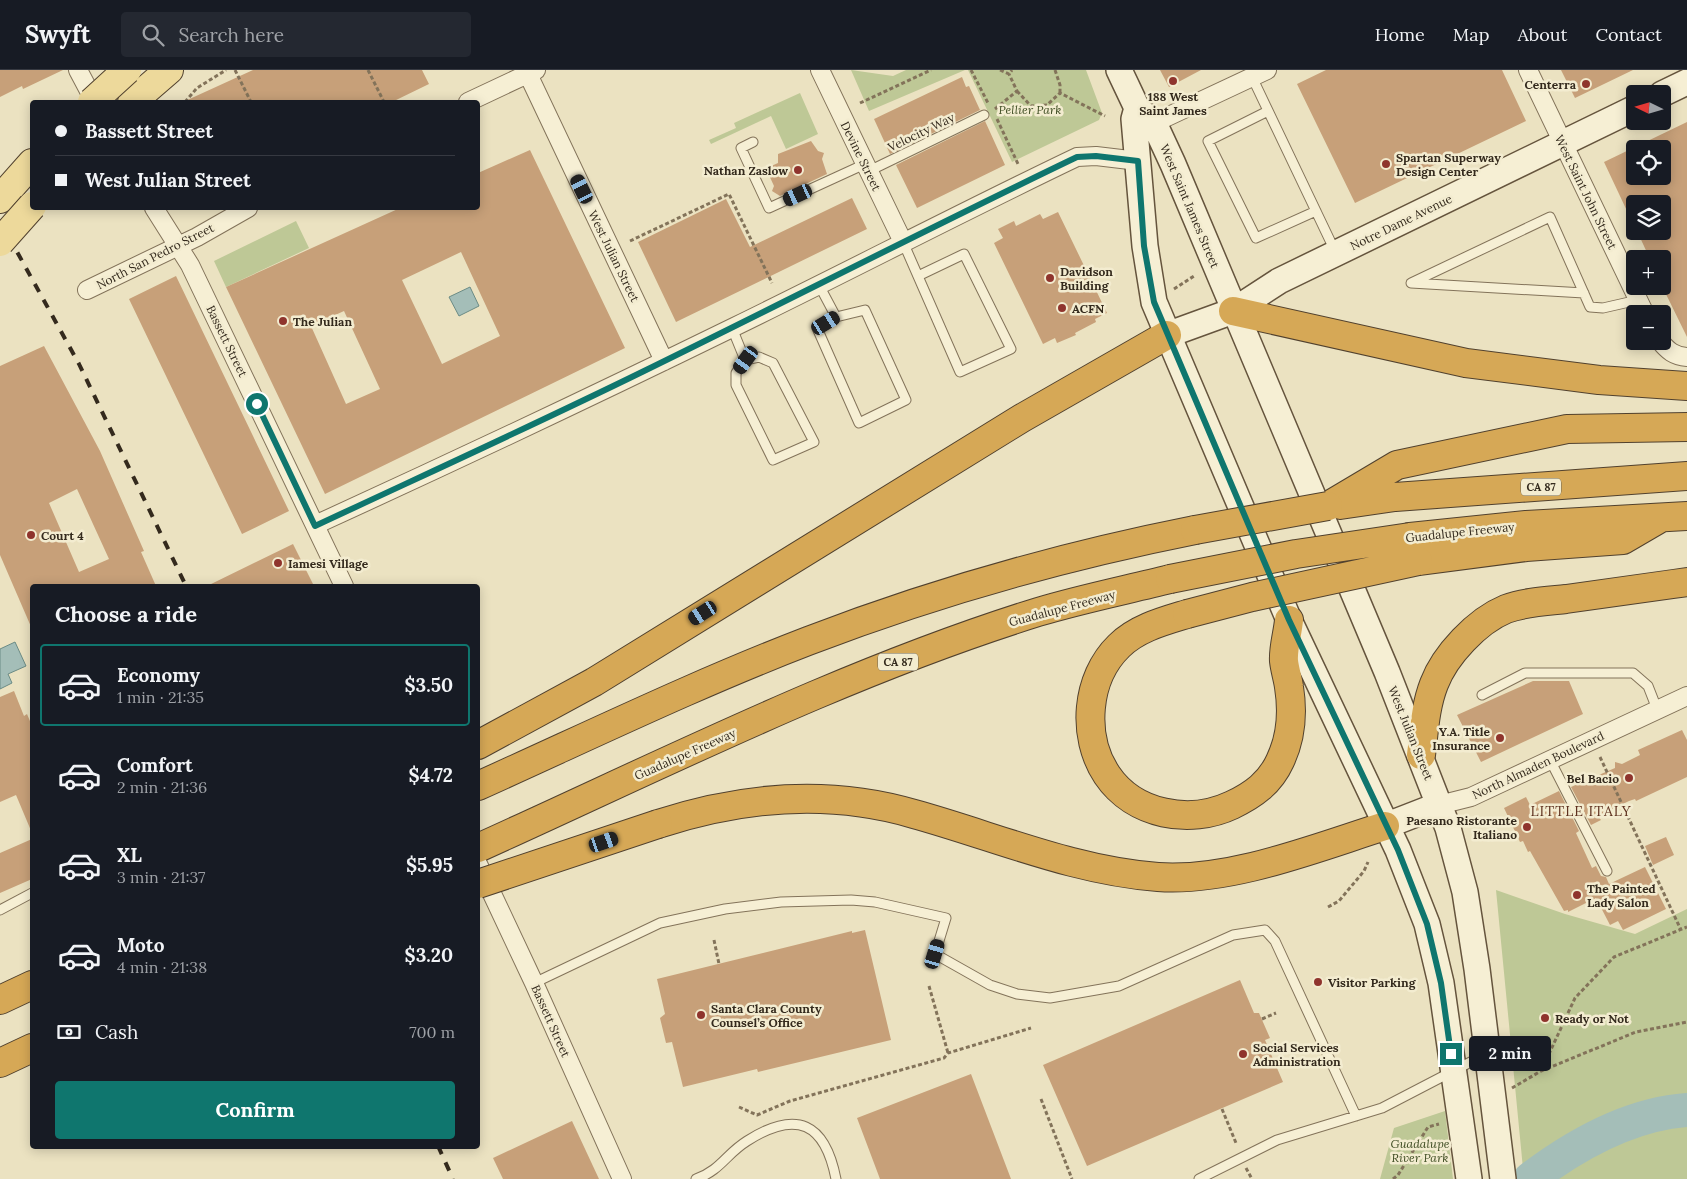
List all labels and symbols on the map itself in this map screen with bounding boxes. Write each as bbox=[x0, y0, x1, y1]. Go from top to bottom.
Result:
marker: 188 West Saint James bbox=[1167, 75, 1179, 87]
place label: Centerra bbox=[1525, 77, 1577, 92]
marker: Centerra bbox=[1580, 78, 1592, 90]
north arrow bbox=[1626, 85, 1671, 130]
place label: 188 West Saint James bbox=[1139, 89, 1207, 118]
park label: Pellier Park bbox=[999, 102, 1061, 117]
street label: Velocity Way bbox=[884, 109, 957, 155]
street label: Devine Street bbox=[838, 119, 885, 194]
street label: West Saint John Street bbox=[1552, 132, 1620, 252]
street label: West Saint James Street bbox=[1157, 142, 1223, 271]
place label: Spartan Superway Design Center bbox=[1396, 150, 1501, 179]
marker: Spartan Superway Design Center bbox=[1380, 158, 1392, 170]
place label: Nathan Zaslow bbox=[704, 163, 788, 178]
marker: Nathan Zaslow bbox=[792, 164, 804, 176]
car bbox=[568, 172, 595, 206]
car bbox=[781, 182, 814, 208]
street label: Notre Dame Avenue bbox=[1348, 191, 1455, 253]
street label: West Julian Street bbox=[585, 208, 643, 305]
street label: North San Pedro Street bbox=[94, 220, 217, 292]
place label: Davidson Building bbox=[1060, 264, 1113, 293]
marker: Davidson Building bbox=[1044, 272, 1056, 284]
place label: ACFN bbox=[1072, 301, 1104, 316]
marker: ACFN bbox=[1056, 302, 1068, 314]
street label: Bassett Street bbox=[203, 303, 251, 380]
car bbox=[809, 309, 842, 337]
place label: The Julian bbox=[293, 314, 352, 329]
marker: The Julian bbox=[277, 315, 289, 327]
car bbox=[731, 343, 760, 377]
route start bbox=[246, 393, 268, 415]
road number: CA 87 bbox=[1521, 478, 1561, 496]
street label: Guadalupe Freeway bbox=[1405, 519, 1516, 545]
place label: Court 4 bbox=[41, 528, 84, 543]
marker: Court 4 bbox=[25, 529, 37, 541]
place label: Iamesi Village bbox=[288, 556, 369, 571]
marker: Iamesi Village bbox=[272, 557, 284, 569]
street label: Guadalupe Freeway bbox=[1007, 586, 1117, 629]
car bbox=[686, 599, 719, 627]
road number: CA 87 bbox=[878, 654, 918, 670]
street label: West Julian Street bbox=[1385, 684, 1437, 783]
place label: Y.A. Title Insurance bbox=[1432, 724, 1491, 753]
street label: Guadalupe Freeway bbox=[632, 725, 739, 783]
street label: North Almaden Boulevard bbox=[1470, 728, 1606, 802]
marker: Y.A. Title Insurance bbox=[1494, 732, 1506, 744]
place label: Bel Bacio bbox=[1567, 771, 1619, 786]
marker: Bel Bacio bbox=[1623, 772, 1635, 784]
district label: LITTLE ITALY bbox=[1530, 802, 1632, 820]
place label: Paesano Ristorante Italiano bbox=[1406, 813, 1518, 842]
marker: Paesano Ristorante Italiano bbox=[1521, 821, 1533, 833]
car bbox=[587, 830, 620, 854]
place label: The Painted Lady Salon bbox=[1587, 881, 1656, 910]
marker: The Painted Lady Salon bbox=[1571, 889, 1583, 901]
car bbox=[923, 937, 946, 971]
place label: Visitor Parking bbox=[1328, 975, 1417, 990]
marker: Visitor Parking bbox=[1312, 976, 1324, 988]
street label: Bassett Street bbox=[528, 982, 574, 1060]
place label: Santa Clara County Counsel’s Office bbox=[711, 1001, 822, 1030]
marker: Santa Clara County Counsel’s Office bbox=[695, 1009, 707, 1021]
place label: Ready or Not bbox=[1555, 1011, 1630, 1026]
marker: Ready or Not bbox=[1539, 1012, 1551, 1024]
callout: 2 min bbox=[1468, 1036, 1551, 1072]
place label: Social Services Administration bbox=[1253, 1040, 1341, 1069]
route end bbox=[1440, 1043, 1462, 1065]
marker: Social Services Administration bbox=[1237, 1048, 1249, 1060]
park label: Guadalupe River Park bbox=[1390, 1136, 1450, 1165]

